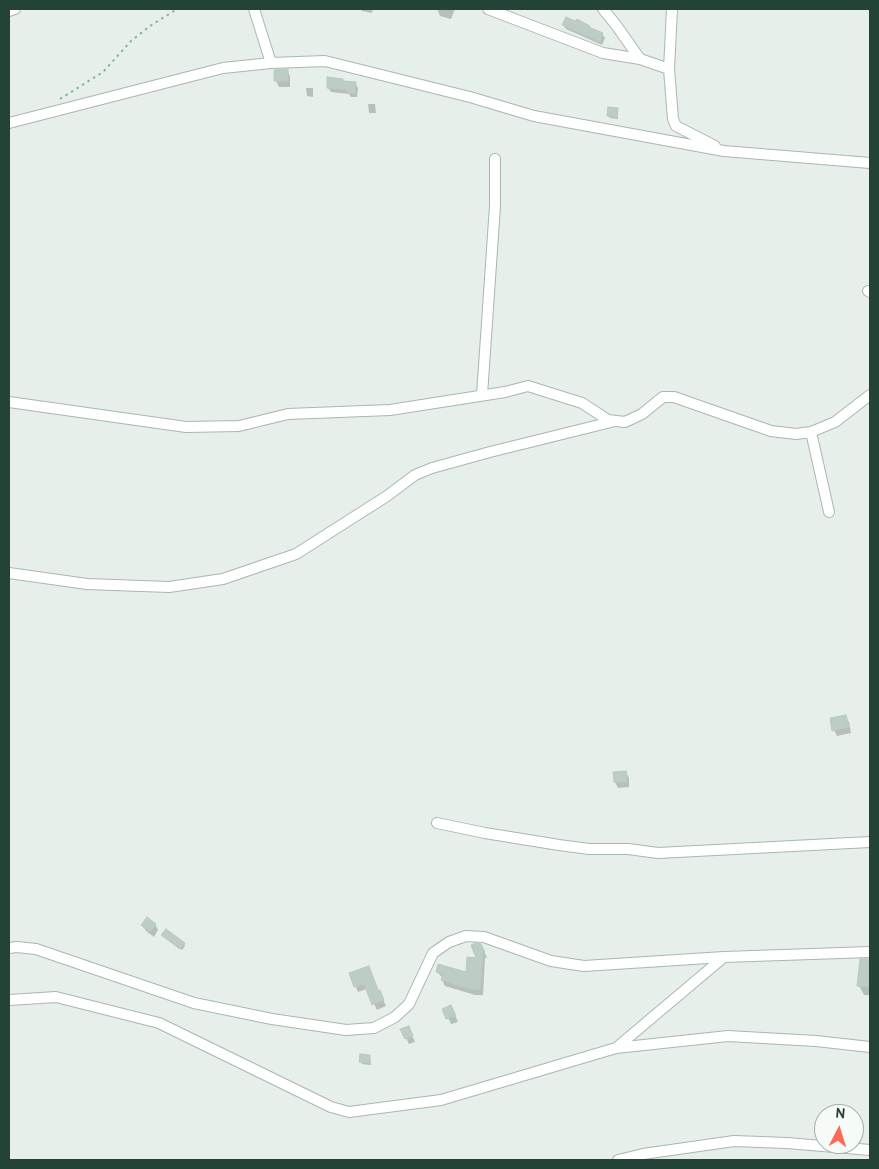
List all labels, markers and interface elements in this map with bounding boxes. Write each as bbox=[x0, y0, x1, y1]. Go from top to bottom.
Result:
north arrow bbox=[814, 1104, 864, 1154]
text: N bbox=[835, 1106, 846, 1123]

